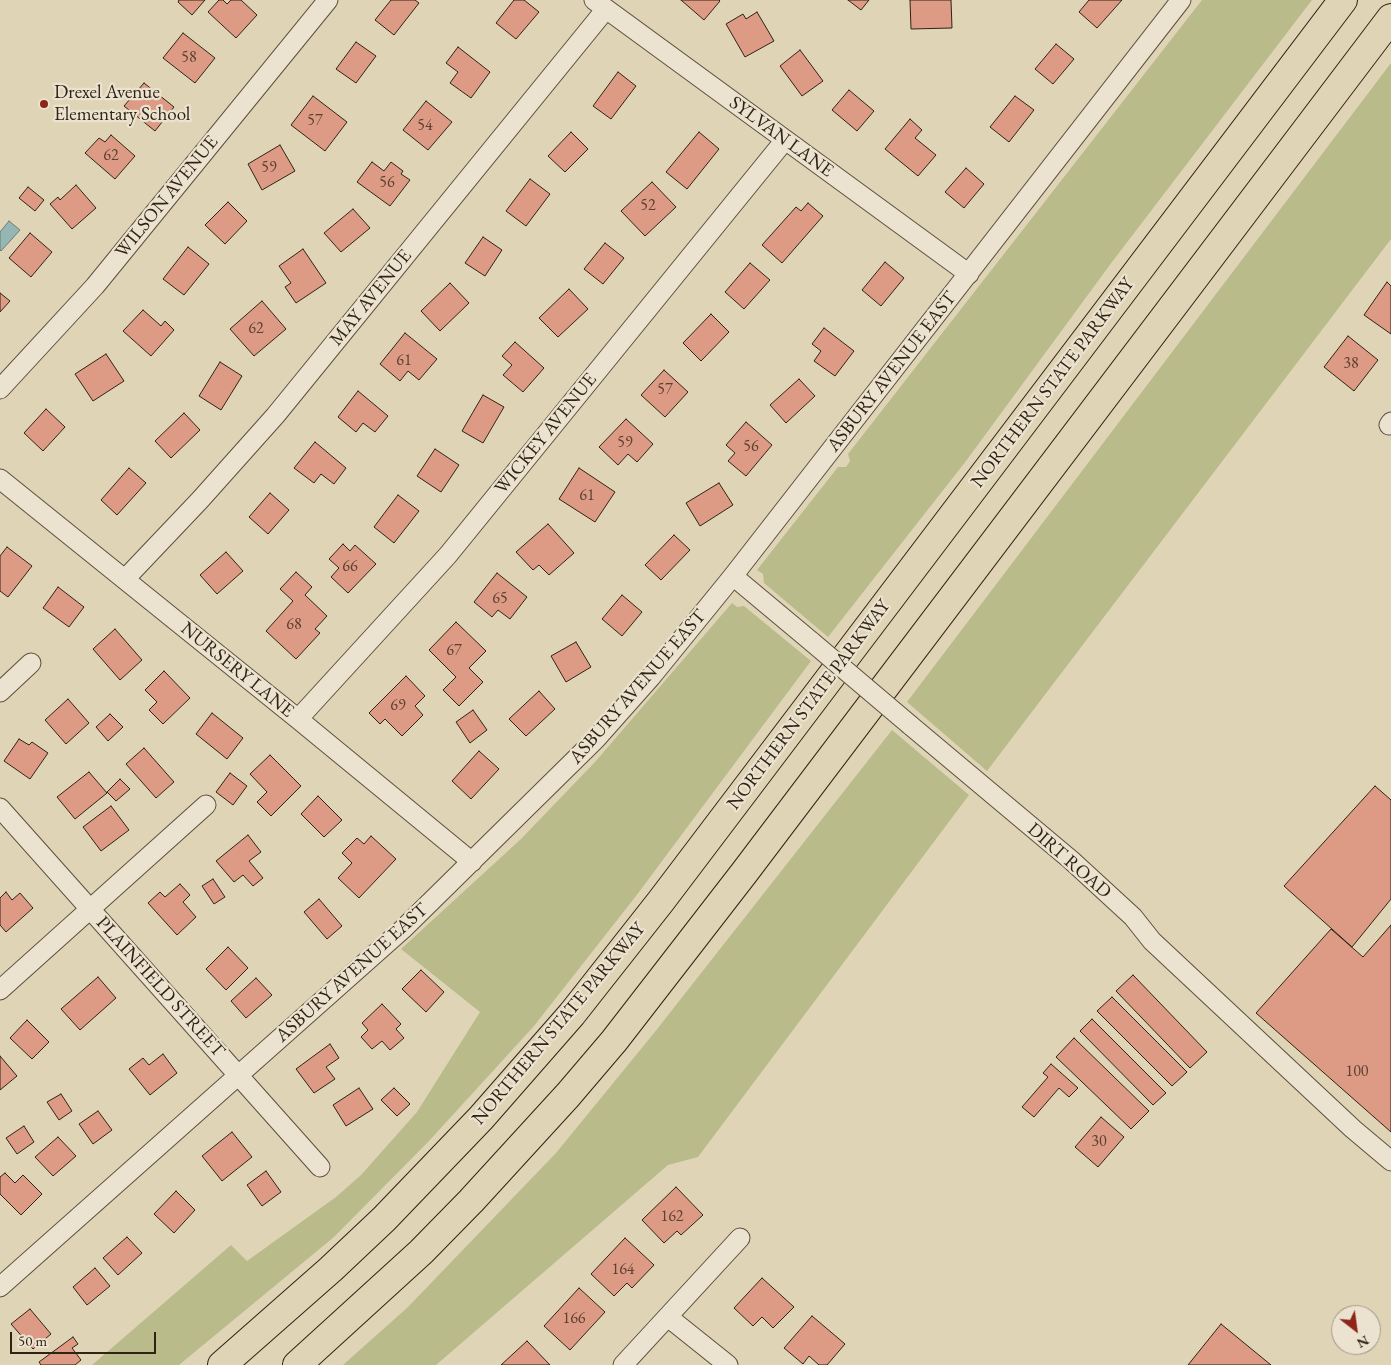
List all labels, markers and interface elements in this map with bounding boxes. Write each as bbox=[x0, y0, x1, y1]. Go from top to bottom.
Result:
house number: 58 bbox=[181, 48, 197, 68]
place label: Drexel Avenue Elementary School bbox=[54, 82, 190, 126]
street label: SYLVAN LANE bbox=[724, 92, 838, 182]
marker: Drexel Avenue Elementary School bbox=[38, 98, 50, 110]
house number: 57 bbox=[307, 111, 323, 131]
house number: 54 bbox=[417, 116, 433, 136]
street label: WILSON AVENUE bbox=[111, 131, 223, 263]
house number: 62 bbox=[103, 146, 119, 166]
house number: 59 bbox=[261, 158, 277, 178]
house number: 56 bbox=[379, 173, 395, 193]
house number: 52 bbox=[640, 196, 656, 216]
street label: MAY AVENUE bbox=[325, 245, 417, 351]
street label: NORTHERN STATE PARKWAY bbox=[967, 274, 1139, 492]
street label: ASBURY AVENUE EAST bbox=[822, 287, 962, 457]
house number: 62 bbox=[248, 319, 264, 339]
house number: 61 bbox=[396, 351, 412, 371]
house number: 38 bbox=[1343, 354, 1359, 374]
street label: WICKEY AVENUE bbox=[490, 369, 602, 499]
house number: 57 bbox=[657, 380, 673, 400]
house number: 59 bbox=[617, 433, 633, 453]
house number: 56 bbox=[743, 437, 759, 457]
house number: 61 bbox=[579, 486, 595, 506]
house number: 66 bbox=[342, 557, 358, 577]
house number: 65 bbox=[492, 589, 508, 609]
street label: NORTHERN STATE PARKWAY bbox=[723, 596, 895, 814]
street label: ASBURY AVENUE EAST bbox=[565, 605, 711, 769]
house number: 68 bbox=[286, 615, 302, 635]
street label: NURSERY LANE bbox=[176, 617, 298, 723]
house number: 67 bbox=[446, 641, 462, 661]
house number: 69 bbox=[390, 696, 406, 716]
street label: DIRT ROAD bbox=[1022, 818, 1116, 904]
street label: ASBURY AVENUE EAST bbox=[271, 899, 433, 1047]
street label: PLAINFIELD STREET bbox=[91, 912, 229, 1062]
street label: NORTHERN STATE PARKWAY bbox=[468, 918, 650, 1130]
house number: 100 bbox=[1345, 1062, 1369, 1082]
house number: 30 bbox=[1091, 1132, 1107, 1152]
house number: 162 bbox=[660, 1207, 684, 1227]
house number: 164 bbox=[611, 1260, 635, 1280]
north arrow bbox=[1331, 1305, 1381, 1355]
house number: 166 bbox=[562, 1309, 586, 1329]
scale bar bbox=[12, 1322, 159, 1354]
text: 50 m bbox=[18, 1331, 47, 1350]
text: N bbox=[1354, 1331, 1372, 1353]

